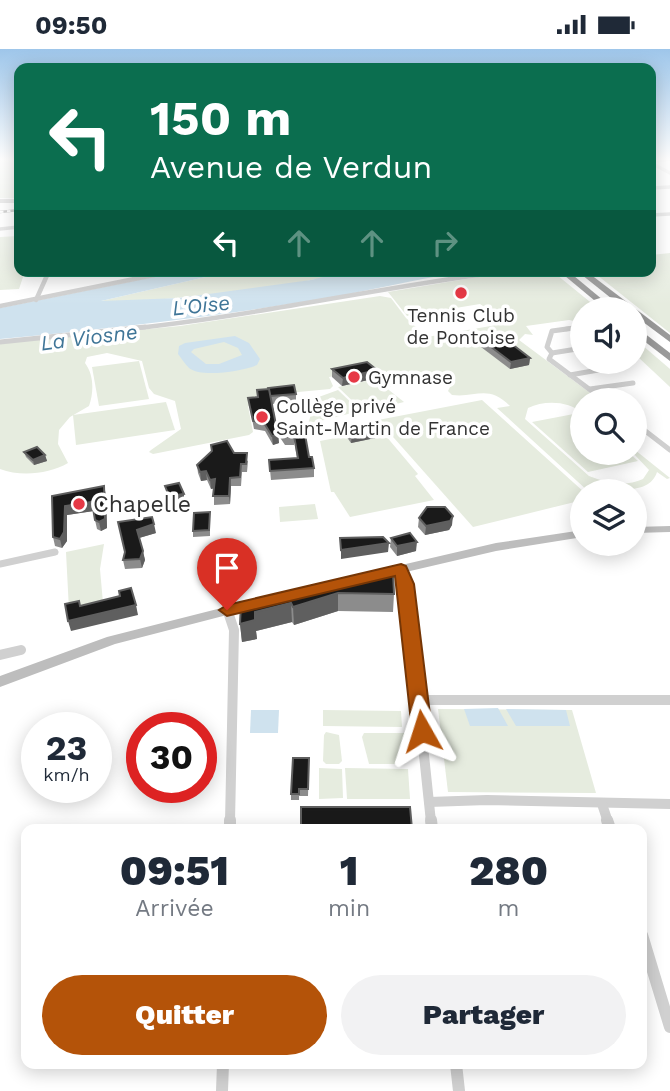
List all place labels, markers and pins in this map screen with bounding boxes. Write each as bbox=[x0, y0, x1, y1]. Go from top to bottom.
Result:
marker: Tennis Club de Pontoise bbox=[453, 285, 469, 301]
place label: Tennis Club de Pontoise bbox=[406, 304, 516, 349]
place label: Gymnase bbox=[368, 366, 453, 389]
marker: Gymnase bbox=[346, 369, 362, 385]
place label: Collège privé Saint-Martin de France bbox=[276, 395, 490, 440]
marker: Collège privé Saint-Martin de France bbox=[254, 409, 270, 425]
place label: Chapelle bbox=[93, 491, 191, 518]
marker: Chapelle bbox=[71, 496, 87, 512]
pin bbox=[197, 538, 257, 610]

